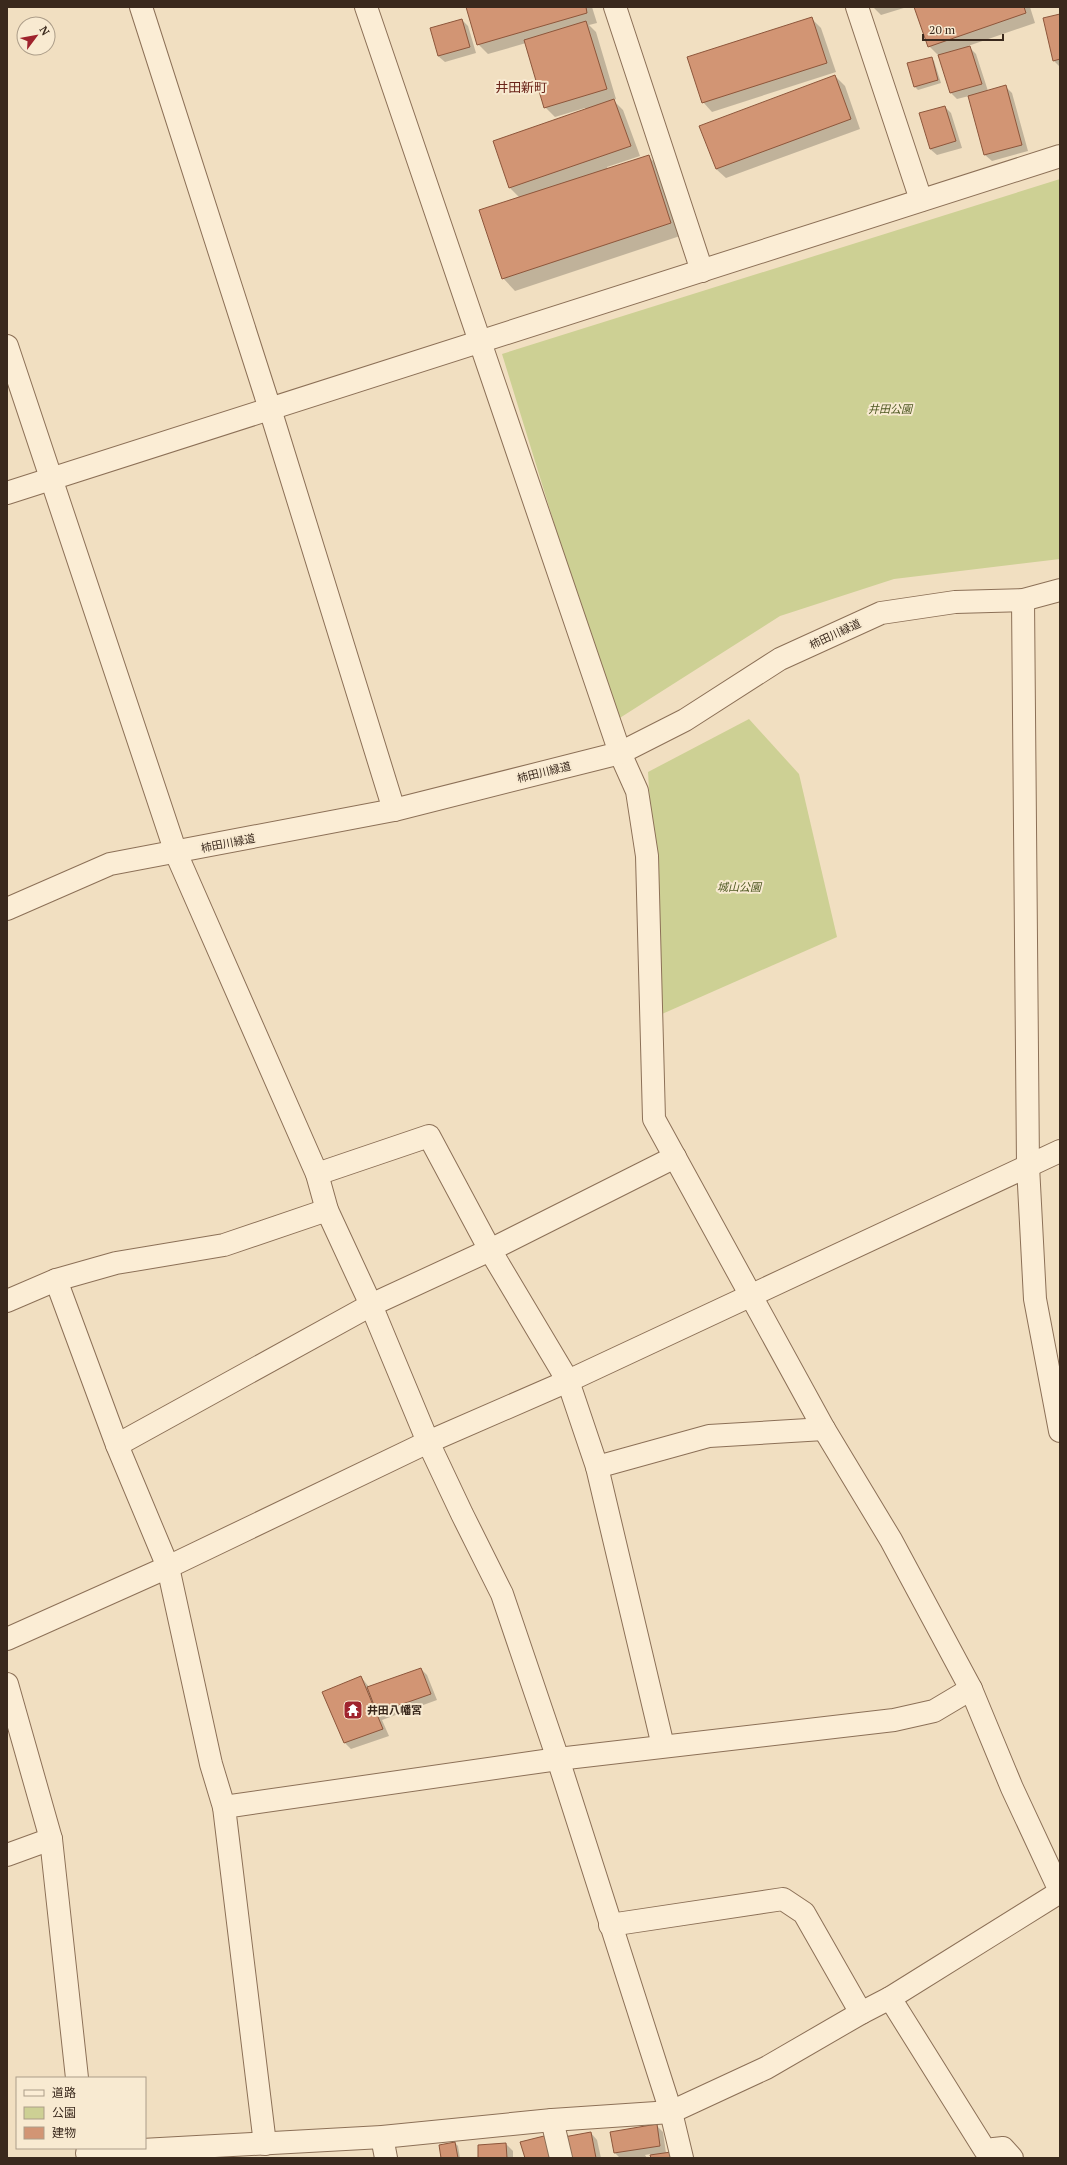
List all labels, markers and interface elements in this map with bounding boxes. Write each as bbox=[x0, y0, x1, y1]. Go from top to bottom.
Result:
north arrow bbox=[16, 16, 56, 56]
scale bar bbox=[923, 16, 1003, 42]
text: 20 m bbox=[929, 22, 956, 37]
text: N bbox=[36, 23, 53, 39]
district label: 井田新町 bbox=[495, 78, 547, 96]
park label: 井田公園 bbox=[868, 402, 914, 416]
street label: 柿田川緑道 bbox=[807, 616, 863, 652]
street label: 柿田川緑道 bbox=[516, 759, 572, 785]
street label: 柿田川緑道 bbox=[200, 831, 256, 855]
park label: 城山公園 bbox=[717, 880, 763, 894]
temple icon: 井田八幡宮 bbox=[342, 1699, 364, 1721]
place label: 井田八幡宮 bbox=[367, 1703, 422, 1717]
legend bbox=[16, 2077, 146, 2149]
text: 道路 bbox=[52, 2085, 76, 2100]
text: 公園 bbox=[52, 2105, 76, 2120]
text: 建物 bbox=[52, 2125, 76, 2140]

